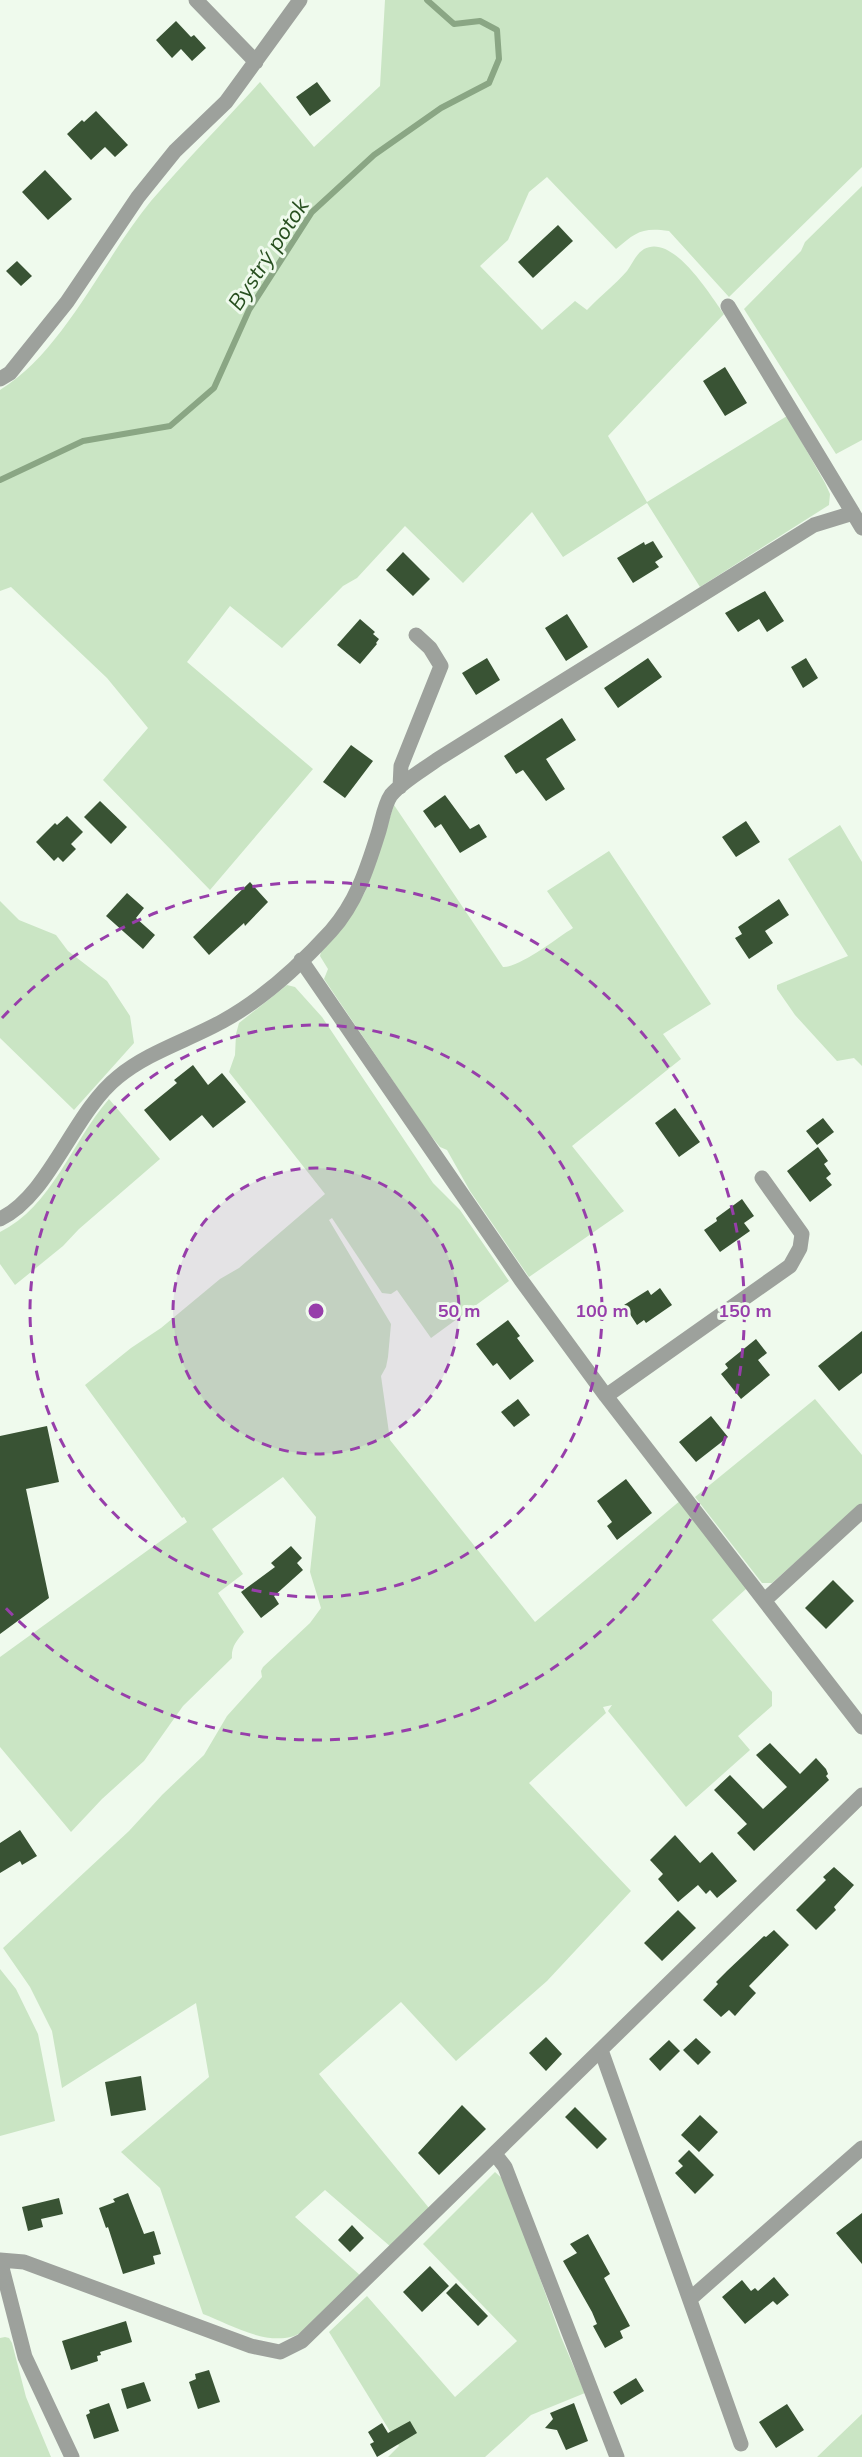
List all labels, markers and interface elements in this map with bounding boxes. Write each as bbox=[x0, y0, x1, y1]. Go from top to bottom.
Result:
water label: Bystrý potok bbox=[221, 192, 315, 315]
text: 50 m bbox=[438, 1299, 480, 1322]
text: 100 m bbox=[575, 1299, 629, 1322]
text: 150 m bbox=[718, 1299, 772, 1322]
centre of rings bbox=[306, 1301, 326, 1321]

